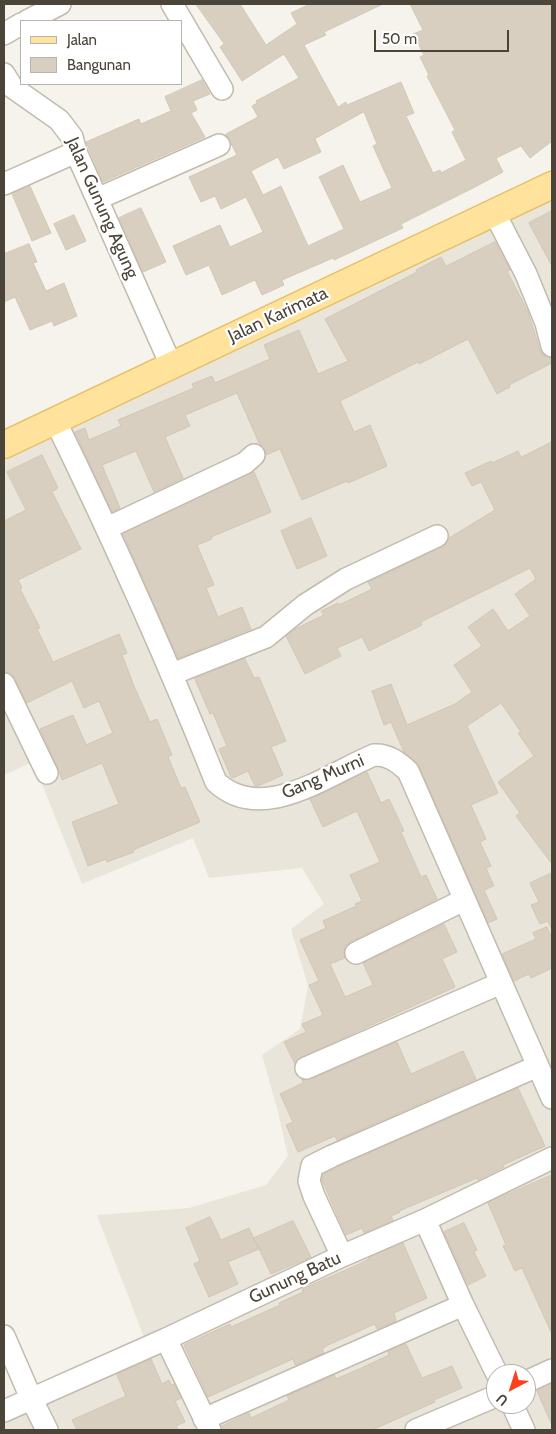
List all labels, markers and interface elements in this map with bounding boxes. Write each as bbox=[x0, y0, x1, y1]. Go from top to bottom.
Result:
legend bbox=[20, 20, 182, 85]
scale bar bbox=[376, 20, 511, 52]
text: 50 m bbox=[382, 30, 417, 48]
text: Jalan bbox=[67, 31, 97, 49]
text: Bangunan bbox=[67, 56, 131, 74]
street label: Jalan Gunung Agung bbox=[61, 134, 143, 282]
street label: Jalan Karimata bbox=[225, 283, 331, 347]
street label: Gang Murni bbox=[279, 750, 367, 804]
street label: Gunung Batu bbox=[246, 1247, 344, 1309]
north arrow bbox=[486, 1364, 536, 1414]
text: U bbox=[492, 1390, 512, 1410]

